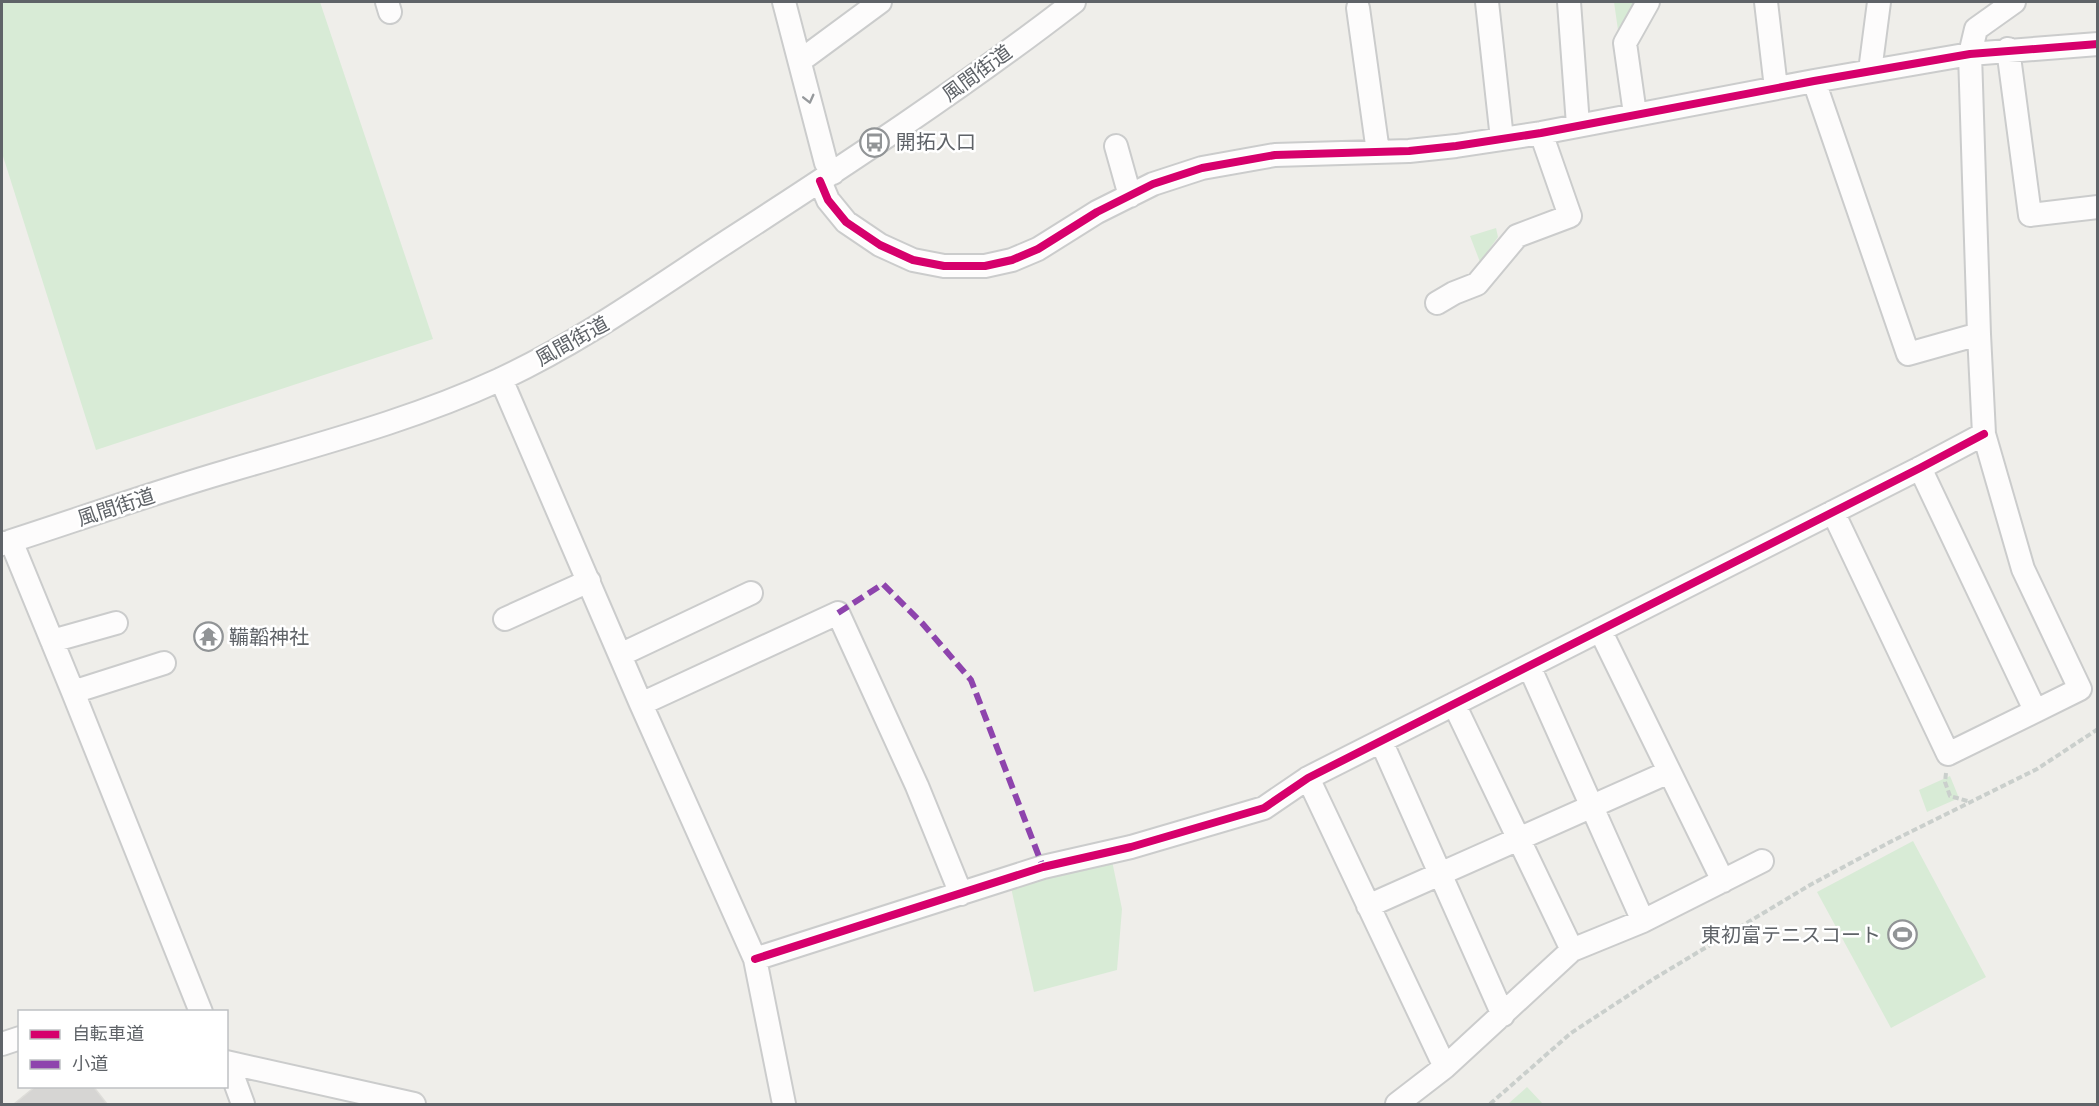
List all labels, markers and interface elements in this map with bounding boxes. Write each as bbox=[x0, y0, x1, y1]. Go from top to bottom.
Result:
street label: 風間街道 bbox=[937, 39, 1017, 107]
one-way arrow bbox=[802, 94, 815, 104]
bus stop icon: 開拓入口 bbox=[859, 126, 891, 158]
place label: 開拓入口 bbox=[896, 129, 976, 155]
street label: 風間街道 bbox=[531, 310, 613, 372]
street label: 風間街道 bbox=[74, 482, 158, 532]
temple icon: 鞴韜神社 bbox=[192, 621, 224, 653]
place label: 鞴韜神社 bbox=[229, 624, 309, 650]
sports icon: 東初富テニスコート bbox=[1886, 919, 1918, 951]
place label: 東初富テニスコート bbox=[1701, 922, 1881, 948]
legend bbox=[18, 1010, 228, 1088]
text: 自転車道 bbox=[72, 1022, 144, 1046]
text: 小道 bbox=[72, 1052, 108, 1076]

